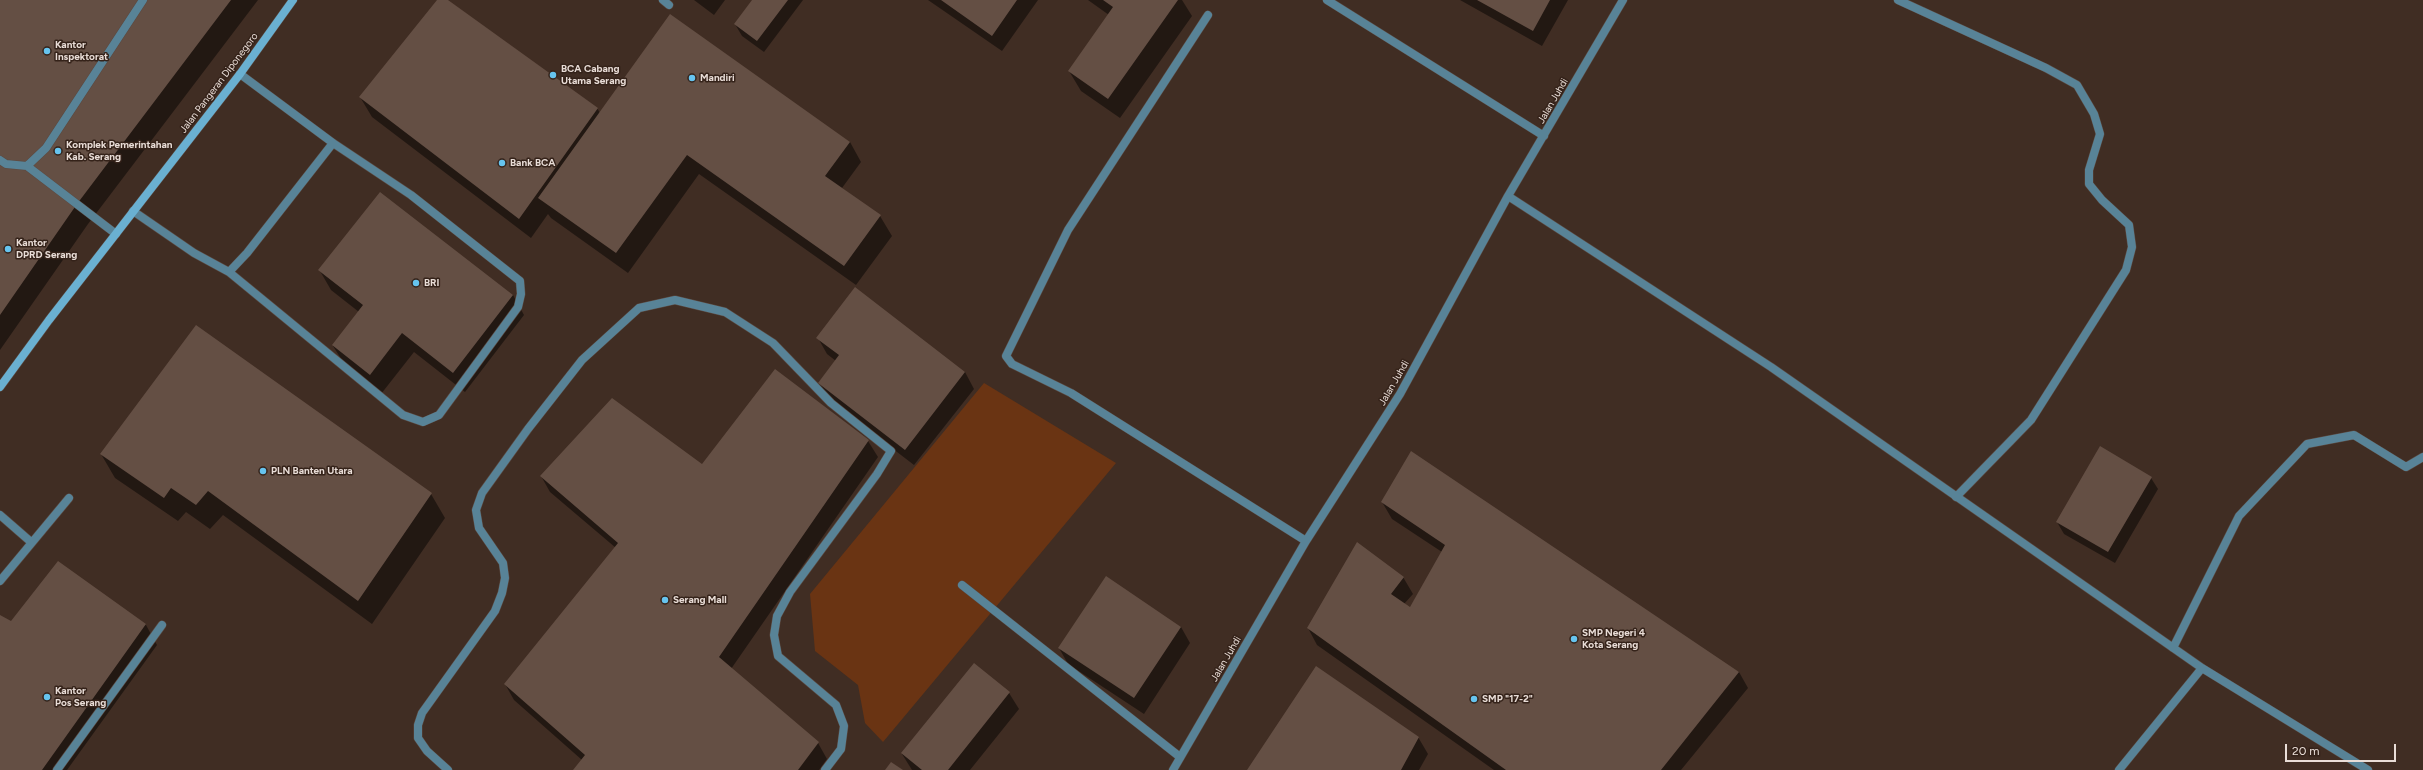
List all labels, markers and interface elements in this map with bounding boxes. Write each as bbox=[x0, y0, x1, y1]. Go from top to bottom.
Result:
street label: Jalan Pangeran Diponegoro bbox=[177, 30, 261, 136]
place label: Kantor Inspektorat bbox=[55, 39, 108, 62]
marker: Kantor Inspektorat bbox=[42, 46, 52, 56]
place label: BCA Cabang Utama Serang bbox=[561, 63, 626, 86]
marker: BCA Cabang Utama Serang bbox=[548, 70, 558, 80]
place label: Mandiri bbox=[700, 72, 735, 84]
marker: Mandiri bbox=[687, 73, 697, 83]
street label: Jalan Juhdi bbox=[1535, 76, 1571, 126]
place label: Komplek Pemerintahan Kab. Serang bbox=[66, 139, 172, 162]
marker: Komplek Pemerintahan Kab. Serang bbox=[53, 146, 63, 156]
place label: Bank BCA bbox=[510, 157, 555, 169]
marker: Bank BCA bbox=[497, 158, 507, 168]
place label: Kantor DPRD Serang bbox=[16, 237, 77, 260]
marker: Kantor DPRD Serang bbox=[3, 244, 13, 254]
place label: BRI bbox=[424, 277, 439, 289]
marker: BRI bbox=[411, 278, 421, 288]
street label: Jalan Juhdi bbox=[1376, 358, 1412, 408]
place label: PLN Banten Utara bbox=[271, 465, 353, 477]
marker: PLN Banten Utara bbox=[258, 466, 268, 476]
place label: Serang Mall bbox=[673, 594, 727, 606]
marker: Serang Mall bbox=[660, 595, 670, 605]
place label: SMP Negeri 4 Kota Serang bbox=[1582, 627, 1645, 650]
street label: Jalan Juhdi bbox=[1208, 634, 1244, 684]
marker: SMP Negeri 4 Kota Serang bbox=[1569, 634, 1579, 644]
place label: Kantor Pos Serang bbox=[55, 685, 106, 708]
marker: Kantor Pos Serang bbox=[42, 692, 52, 702]
place label: SMP "17-2" bbox=[1482, 693, 1533, 705]
marker: SMP "17-2" bbox=[1469, 694, 1479, 704]
scale bar bbox=[2287, 736, 2398, 762]
text: 20 m bbox=[2292, 744, 2320, 758]

